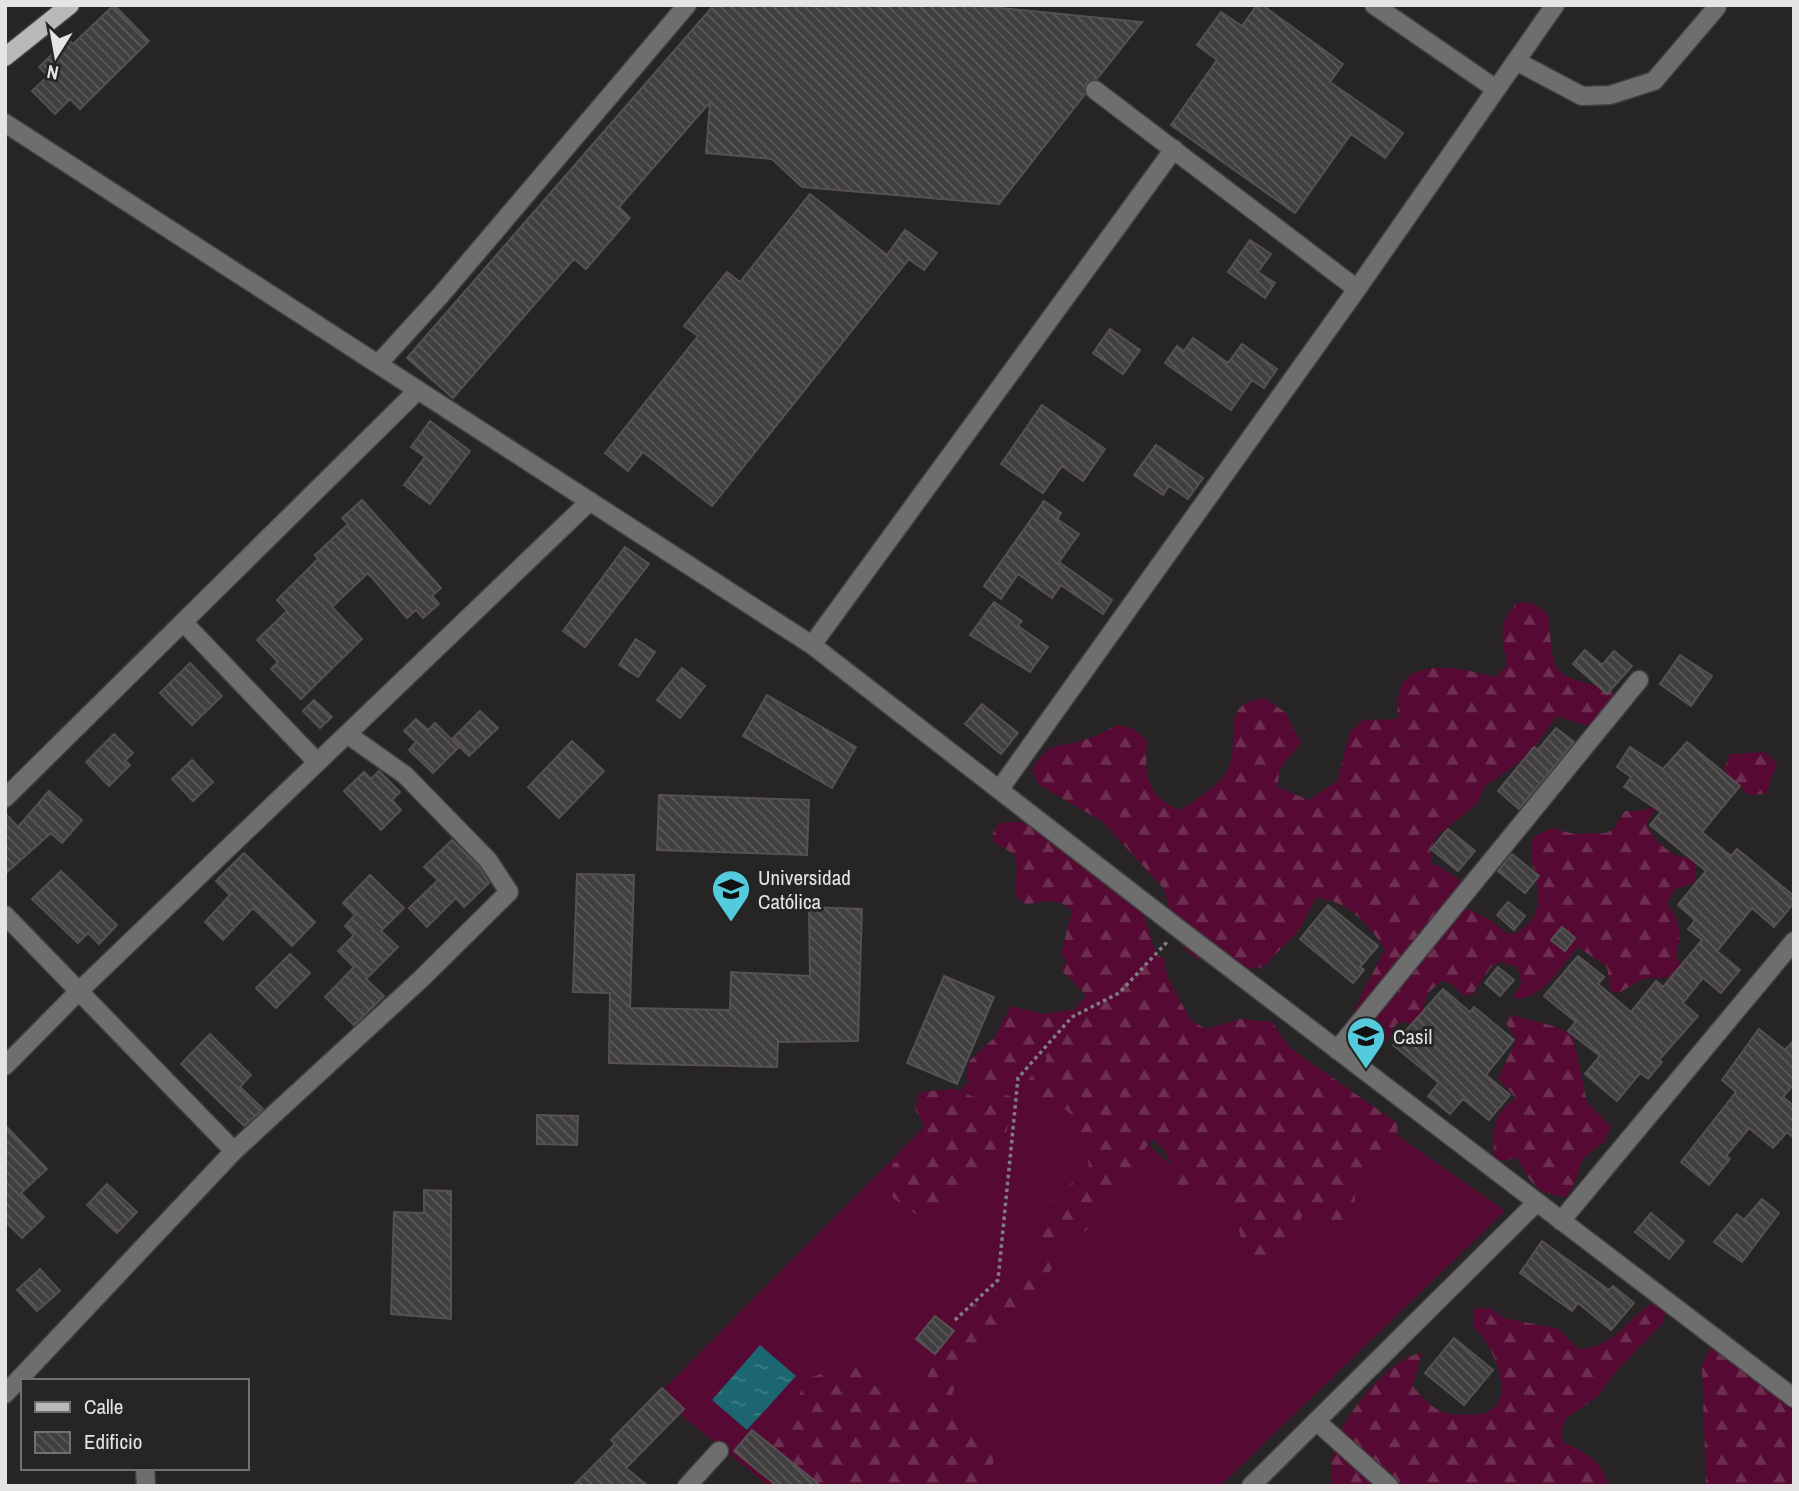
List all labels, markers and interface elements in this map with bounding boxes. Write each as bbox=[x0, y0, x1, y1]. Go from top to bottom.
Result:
north arrow bbox=[21, 21, 91, 91]
text: N bbox=[45, 59, 61, 87]
place label: Universidad Católica bbox=[758, 863, 851, 916]
school or university icon: Universidad Católica bbox=[710, 868, 752, 923]
school or university icon: Casil bbox=[1345, 1015, 1387, 1070]
place label: Casil bbox=[1393, 1022, 1432, 1051]
legend bbox=[21, 1379, 248, 1470]
text: Calle bbox=[84, 1392, 123, 1421]
text: Edificio bbox=[84, 1427, 142, 1456]

